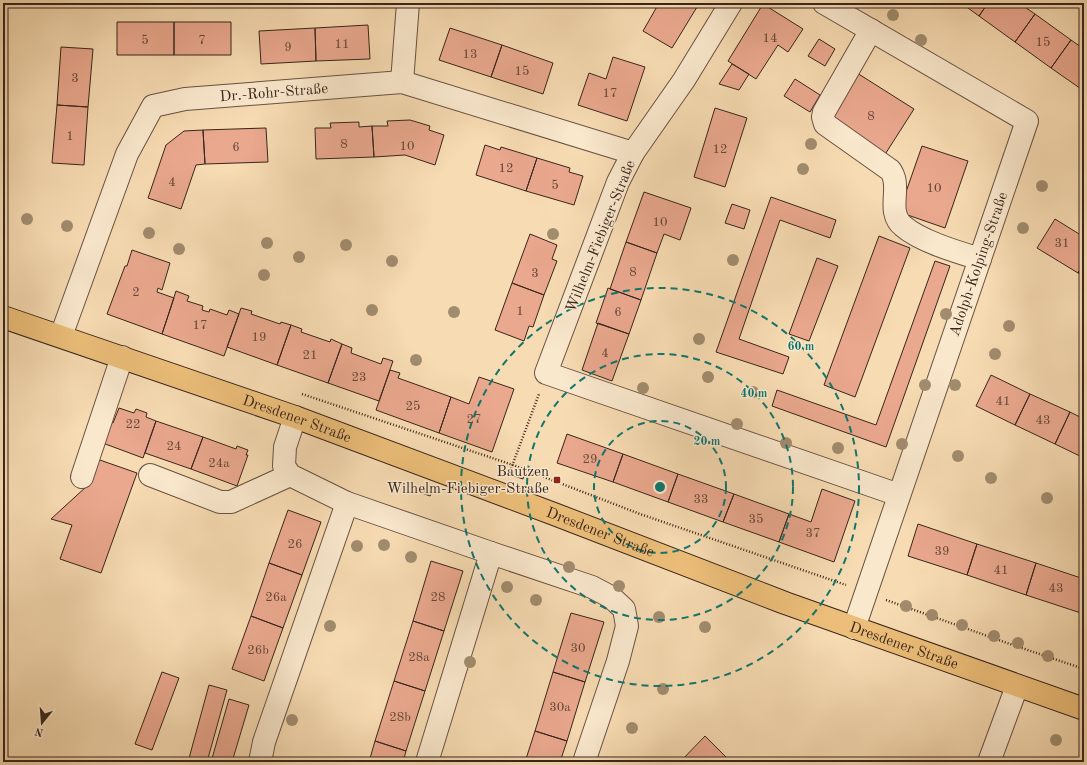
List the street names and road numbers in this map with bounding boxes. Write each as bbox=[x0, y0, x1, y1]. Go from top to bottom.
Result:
street label: Dr.-Rohr-Straße bbox=[219, 82, 329, 105]
street label: Wilhelm-Fiebiger-Straße bbox=[564, 158, 639, 315]
street label: Adolph-Kolping-Straße bbox=[948, 190, 1011, 339]
street label: Dresdener Straße bbox=[240, 394, 353, 446]
street label: Dresdener Straße bbox=[544, 506, 656, 561]
street label: Dresdener Straße bbox=[847, 620, 960, 673]

